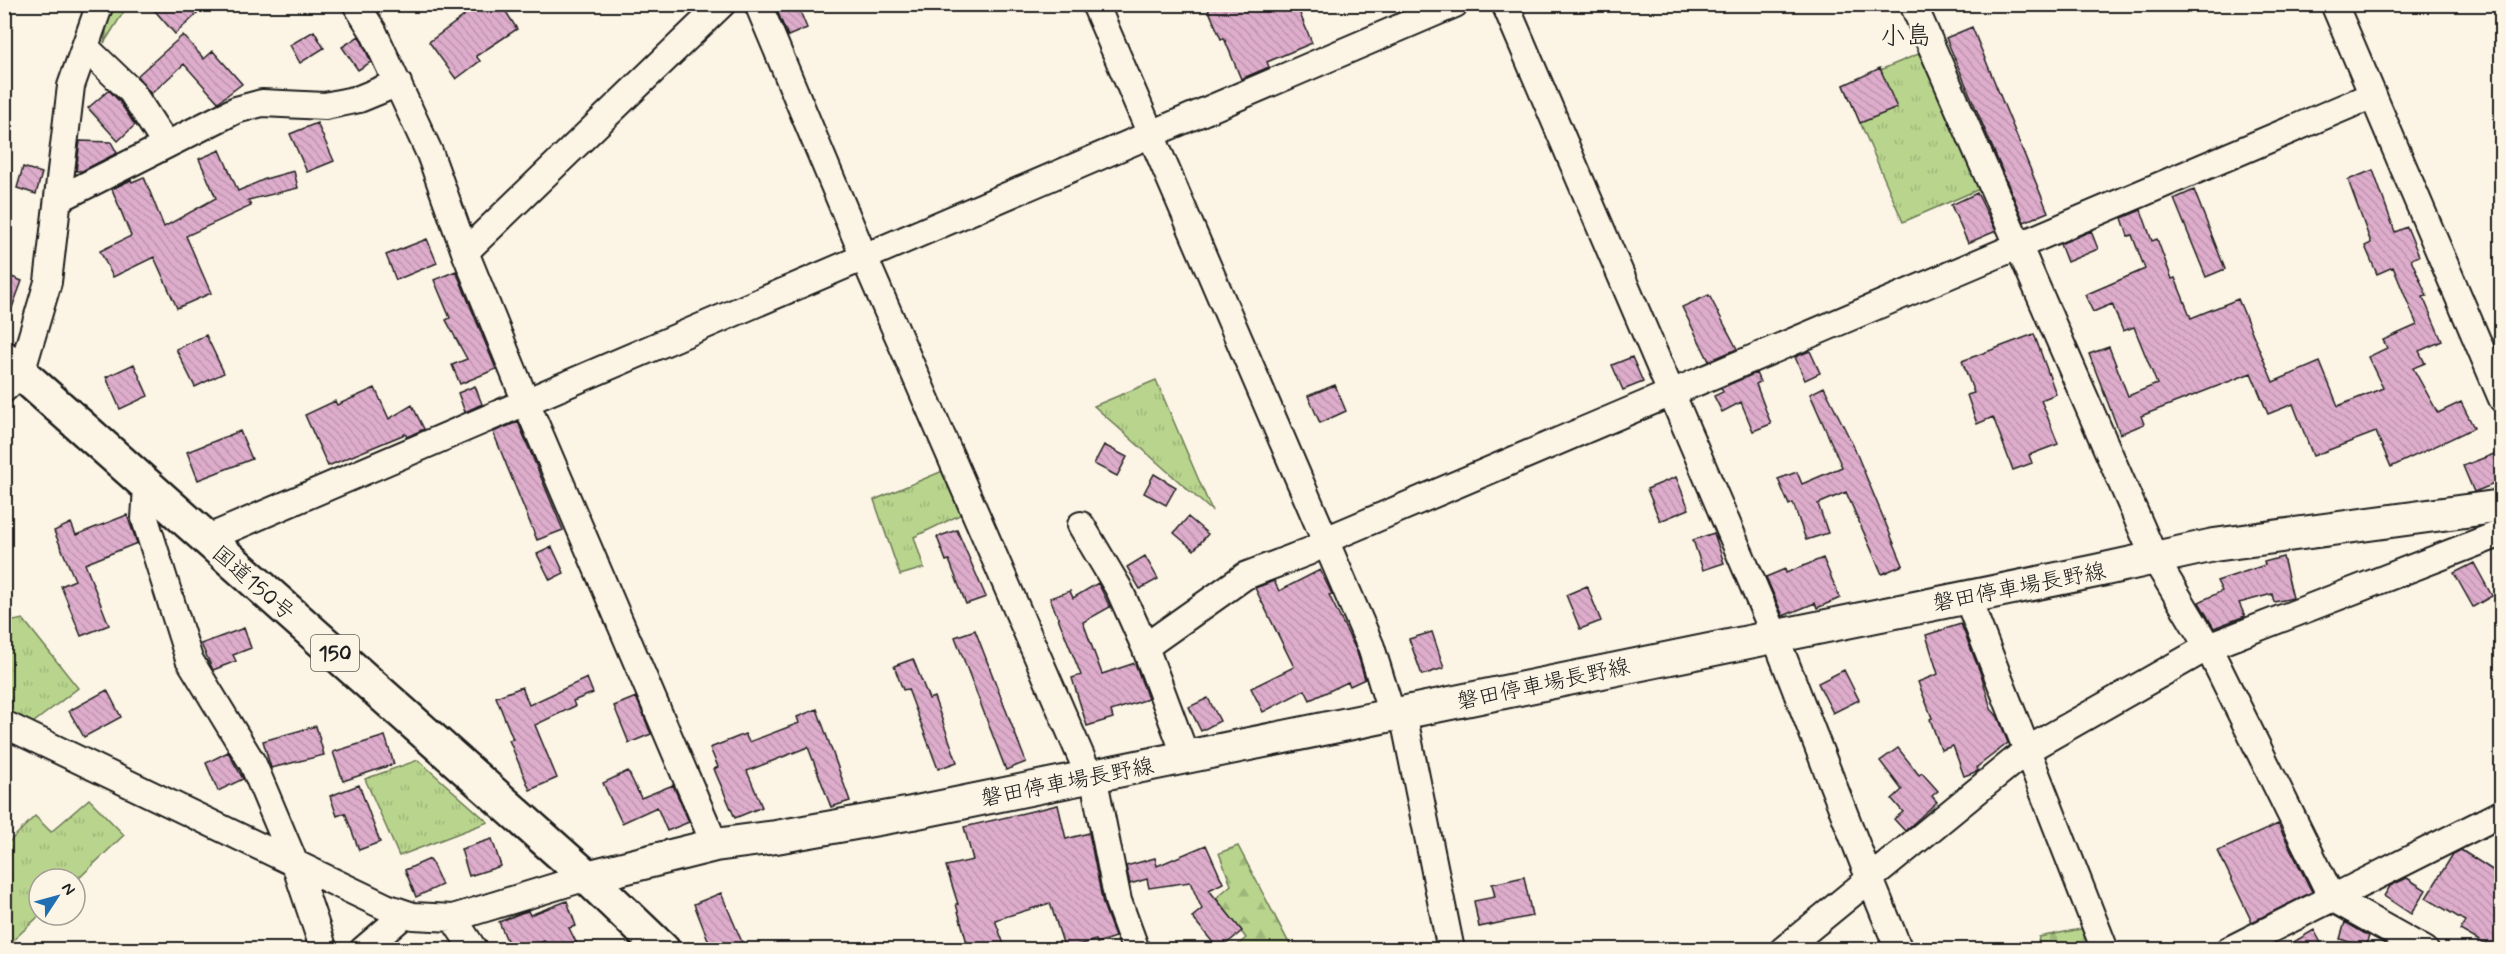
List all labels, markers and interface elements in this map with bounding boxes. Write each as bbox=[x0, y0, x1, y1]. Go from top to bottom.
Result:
district label: 小島 bbox=[1880, 20, 1932, 54]
street label: 国道150号 bbox=[205, 540, 300, 627]
street label: 磐田停車場長野線 bbox=[1930, 557, 2108, 618]
road number: 150 bbox=[311, 635, 359, 671]
street label: 磐田停車場長野線 bbox=[1454, 653, 1632, 717]
street label: 磐田停車場長野線 bbox=[978, 752, 1156, 813]
north arrow bbox=[27, 867, 87, 927]
text: N bbox=[56, 879, 80, 900]

